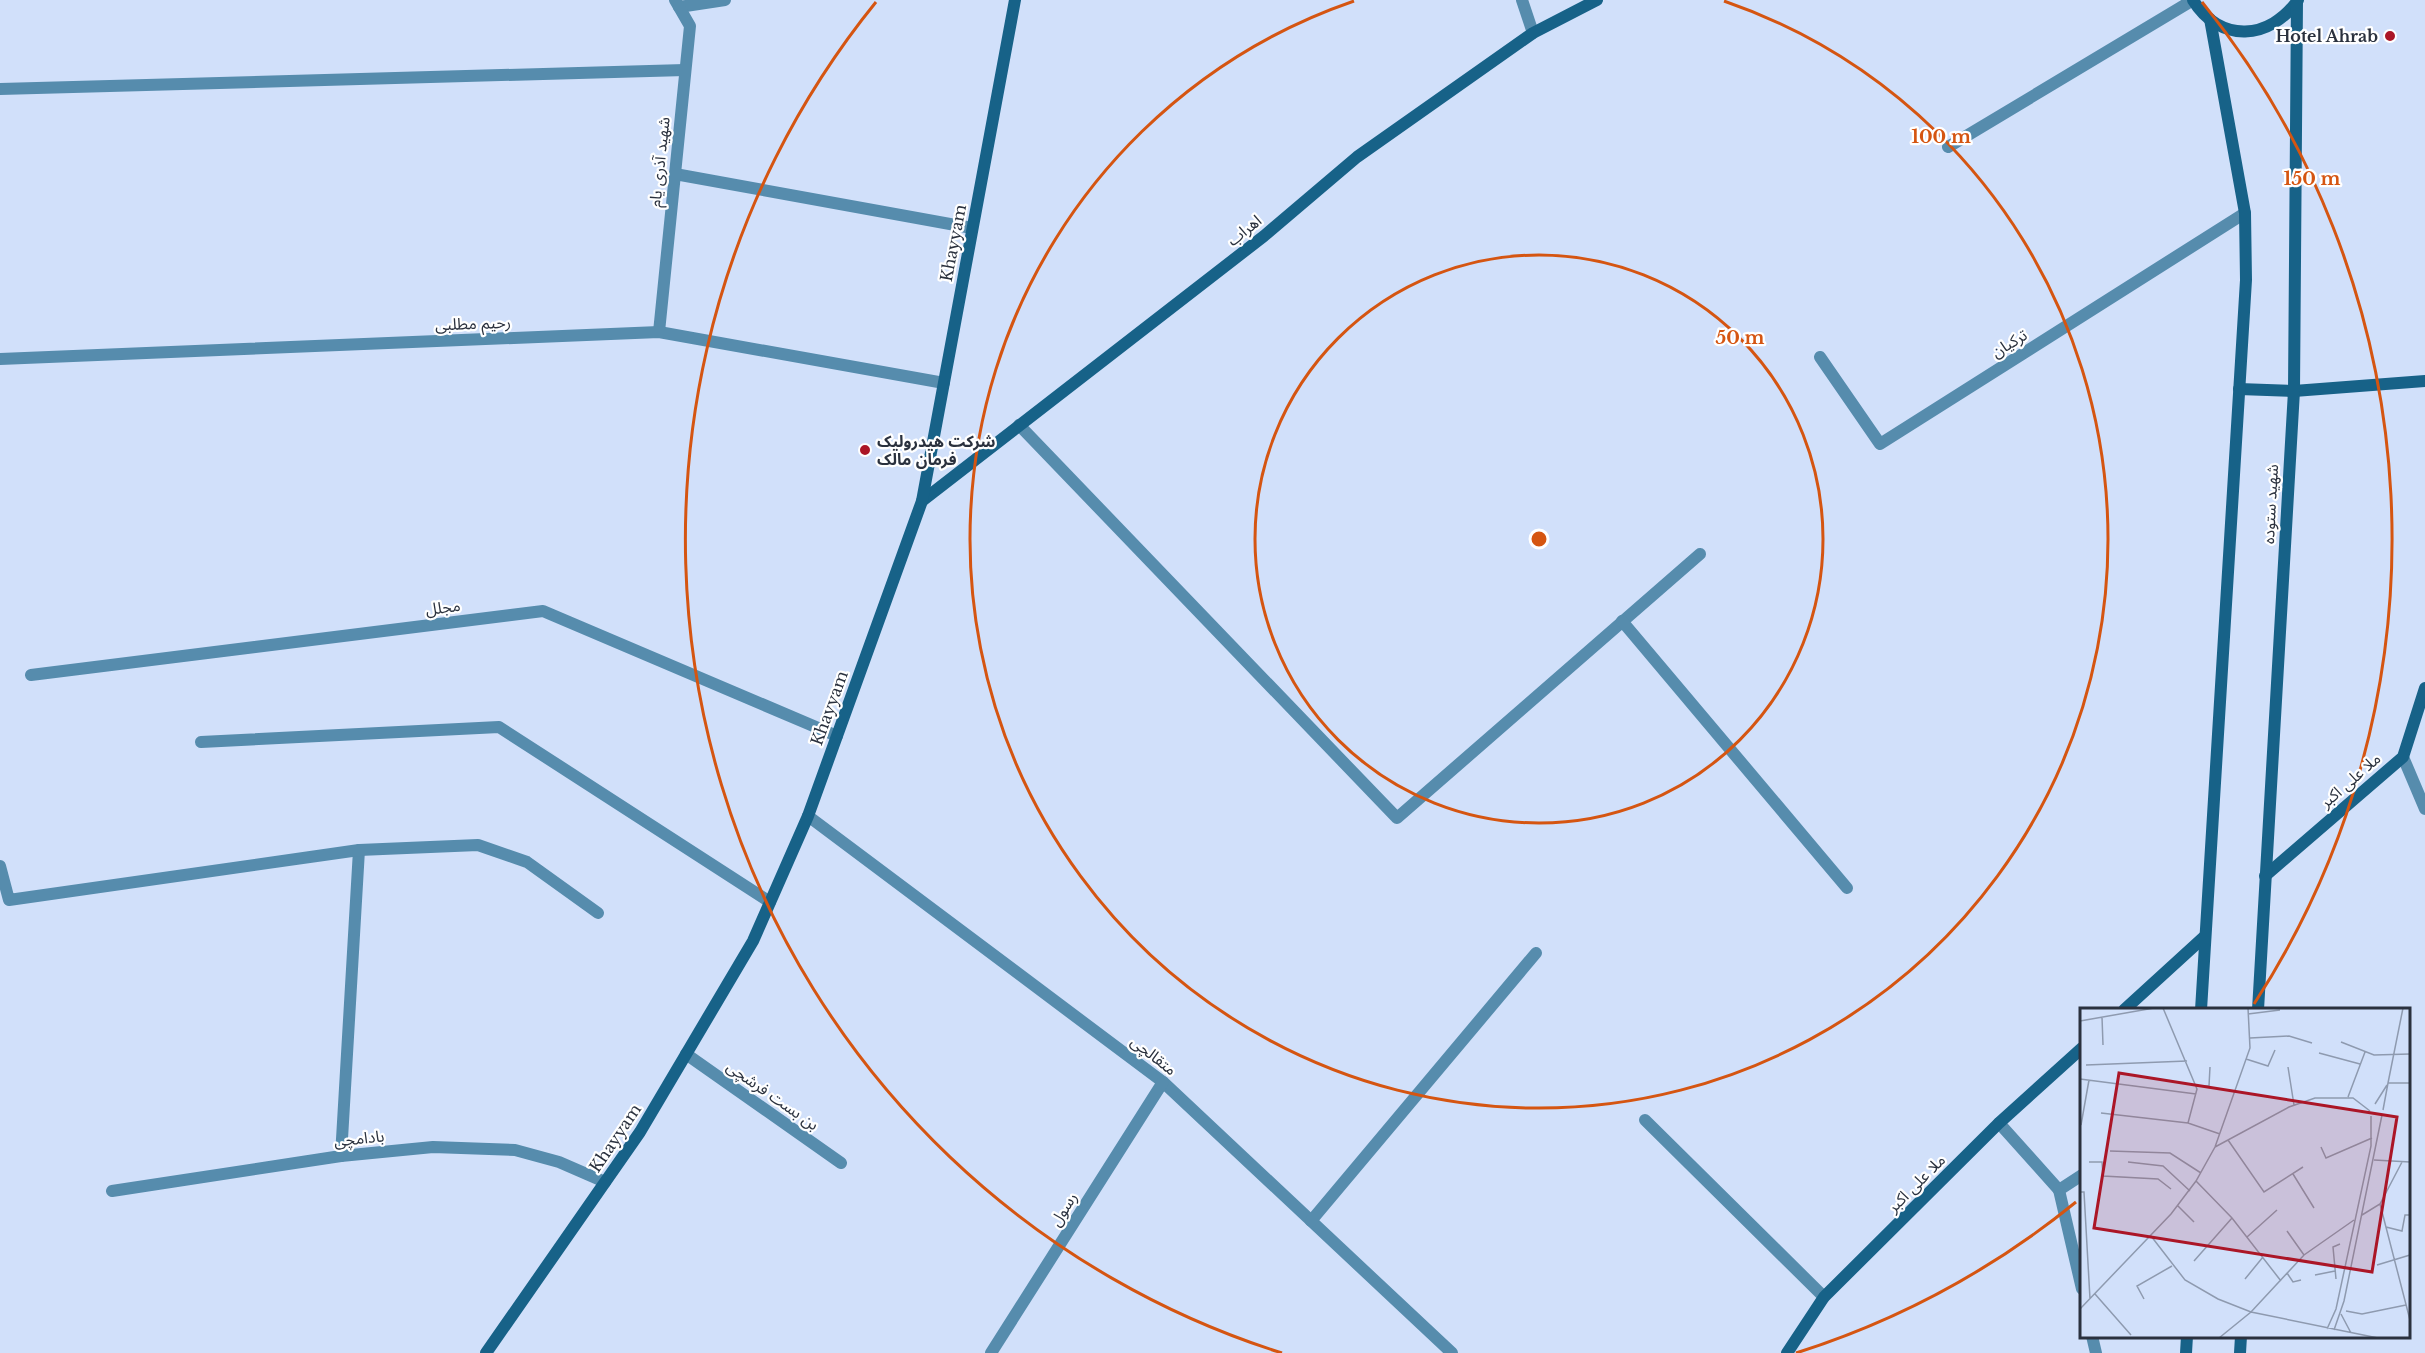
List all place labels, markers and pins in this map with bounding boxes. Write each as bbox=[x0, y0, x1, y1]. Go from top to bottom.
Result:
place label: Hotel Ahrab bbox=[2276, 26, 2378, 46]
marker: Hotel Ahrab bbox=[2383, 29, 2397, 43]
place label: شرکت هیدرولیک فرمان مالک bbox=[877, 431, 996, 469]
marker: شرکت هیدرولیک فرمان مالک bbox=[858, 443, 872, 457]
centre of rings bbox=[1529, 529, 1549, 549]

